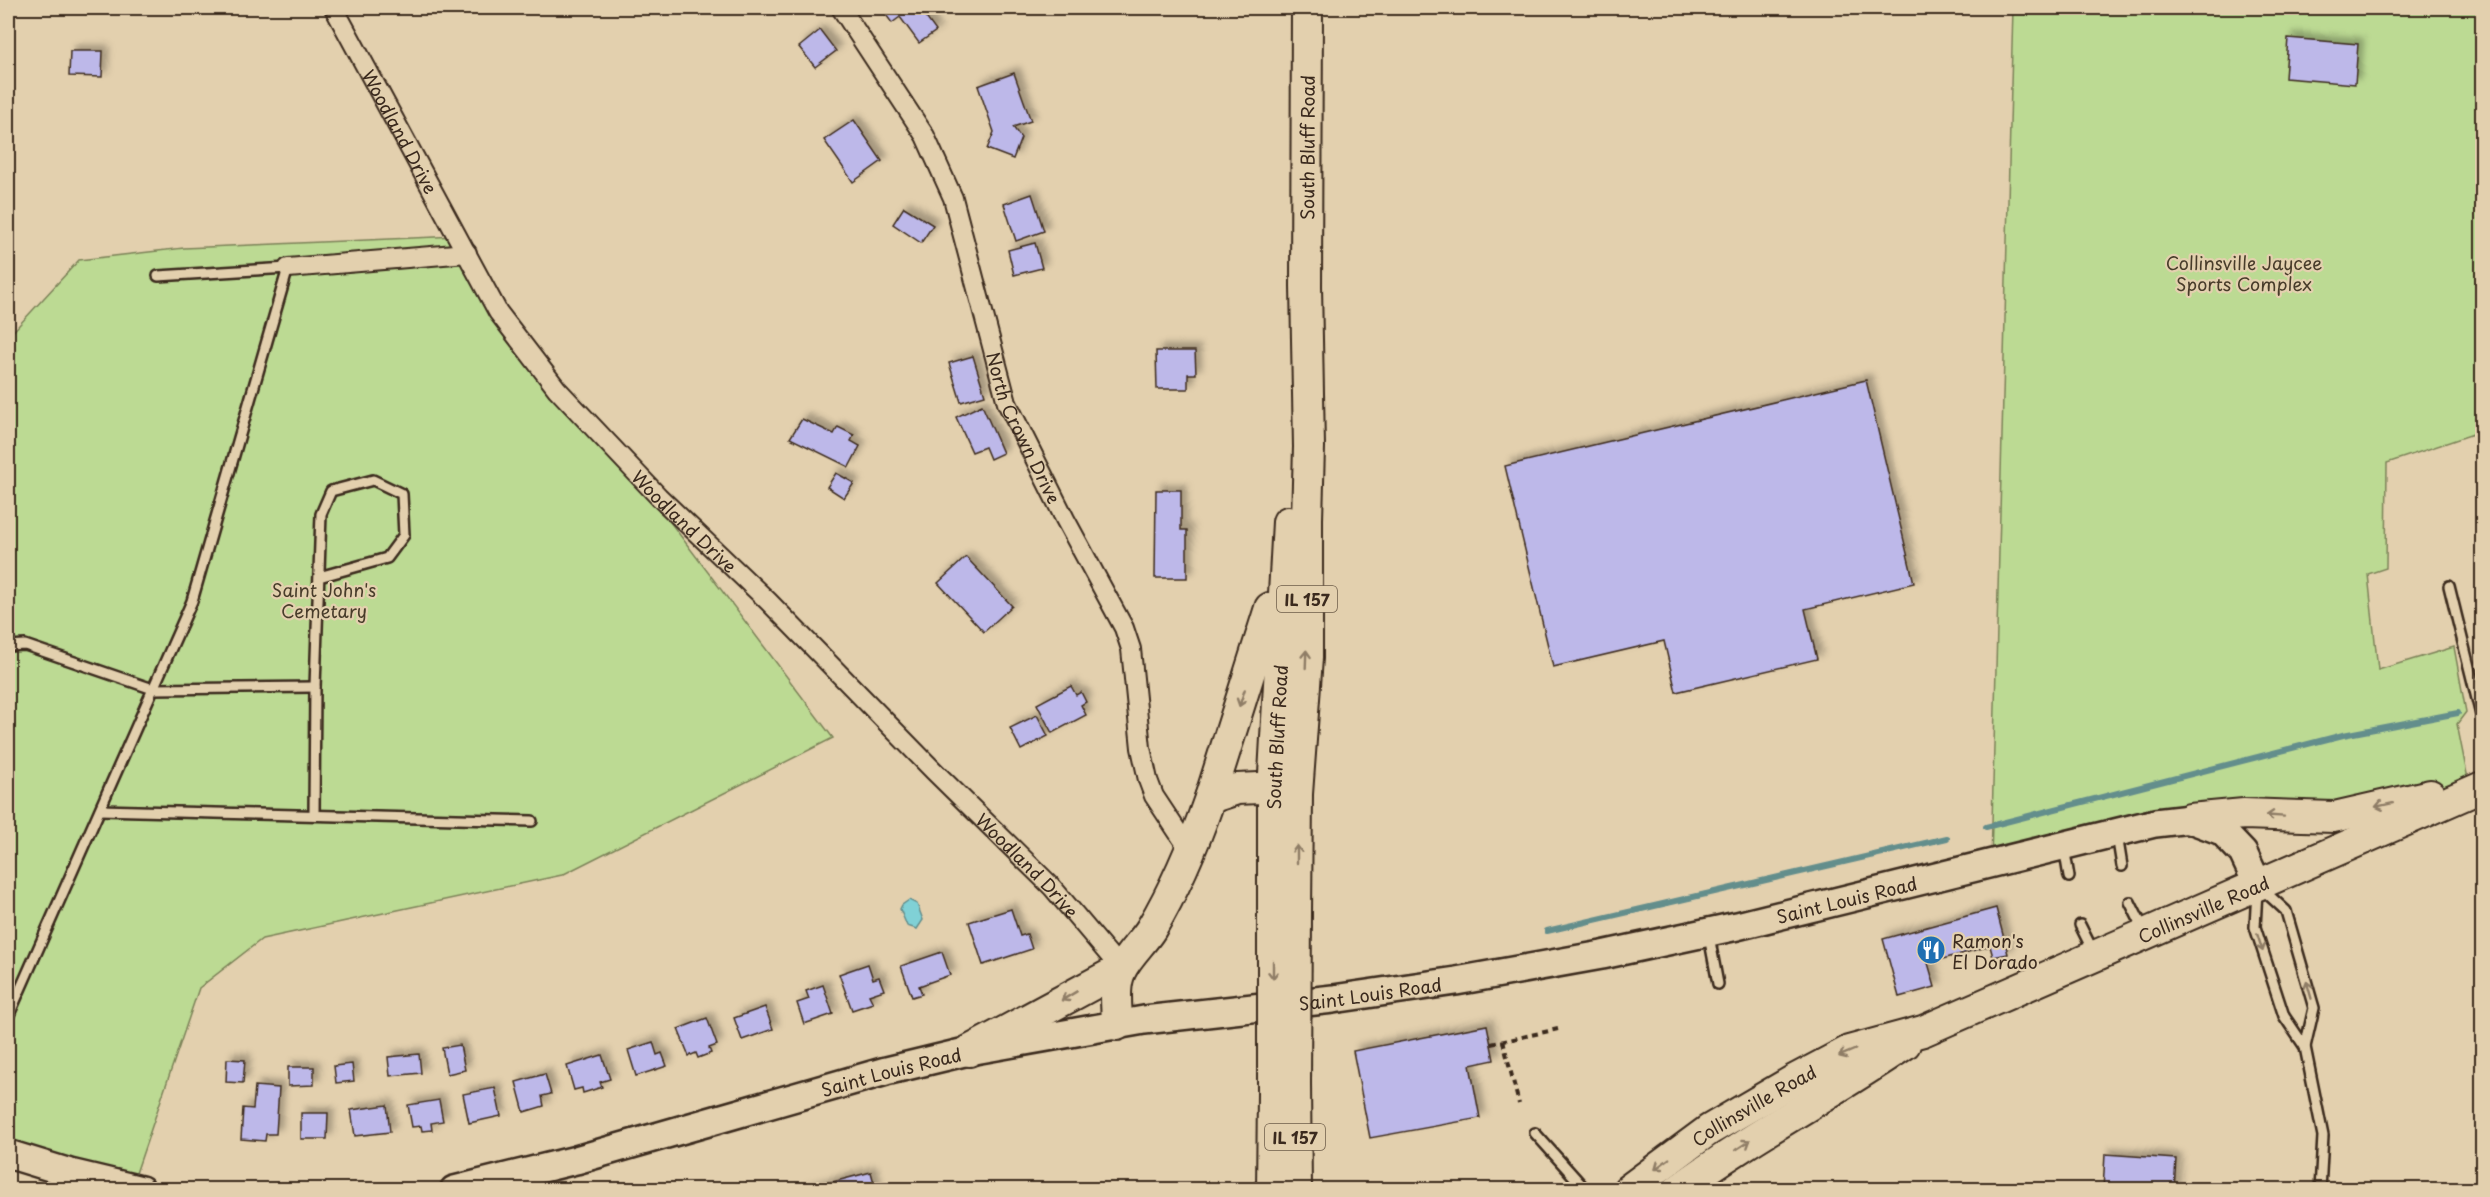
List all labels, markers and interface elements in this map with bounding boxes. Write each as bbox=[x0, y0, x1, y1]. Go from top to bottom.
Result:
street label: Woodland Drive bbox=[356, 64, 445, 198]
street label: South Bluff Road bbox=[1293, 75, 1320, 220]
park label: Collinsville Jaycee Sports Complex bbox=[2166, 249, 2322, 297]
street label: North Crown Drive bbox=[981, 349, 1068, 508]
street label: Woodland Drive bbox=[626, 463, 743, 578]
park label: Saint John's Cemetary bbox=[272, 576, 376, 624]
road number: IL 157 bbox=[1277, 586, 1337, 612]
one-way arrow bbox=[1301, 650, 1312, 670]
street label: South Bluff Road bbox=[1260, 664, 1294, 810]
one-way arrow bbox=[1236, 688, 1247, 707]
one-way arrow bbox=[2375, 800, 2395, 811]
street label: Woodland Drive bbox=[970, 806, 1086, 923]
one-way arrow bbox=[2266, 810, 2286, 821]
one-way arrow bbox=[1291, 845, 1303, 865]
street label: Collinsville Road bbox=[2133, 868, 2273, 949]
street label: Saint Louis Road bbox=[1773, 869, 1920, 929]
place label: Ramon's El Dorado bbox=[1952, 927, 2038, 975]
one-way arrow bbox=[2256, 933, 2267, 952]
restaurant icon: Ramon's El Dorado bbox=[1915, 934, 1947, 966]
one-way arrow bbox=[1267, 959, 1279, 979]
street label: Saint Louis Road bbox=[1297, 970, 1443, 1016]
one-way arrow bbox=[2303, 981, 2314, 1000]
one-way arrow bbox=[1061, 990, 1078, 1002]
street label: Saint Louis Road bbox=[818, 1040, 964, 1103]
one-way arrow bbox=[1838, 1048, 1856, 1059]
street label: Collinsville Road bbox=[1685, 1057, 1821, 1152]
road number: IL 157 bbox=[1265, 1124, 1325, 1150]
one-way arrow bbox=[1735, 1138, 1752, 1151]
one-way arrow bbox=[1654, 1158, 1670, 1170]

